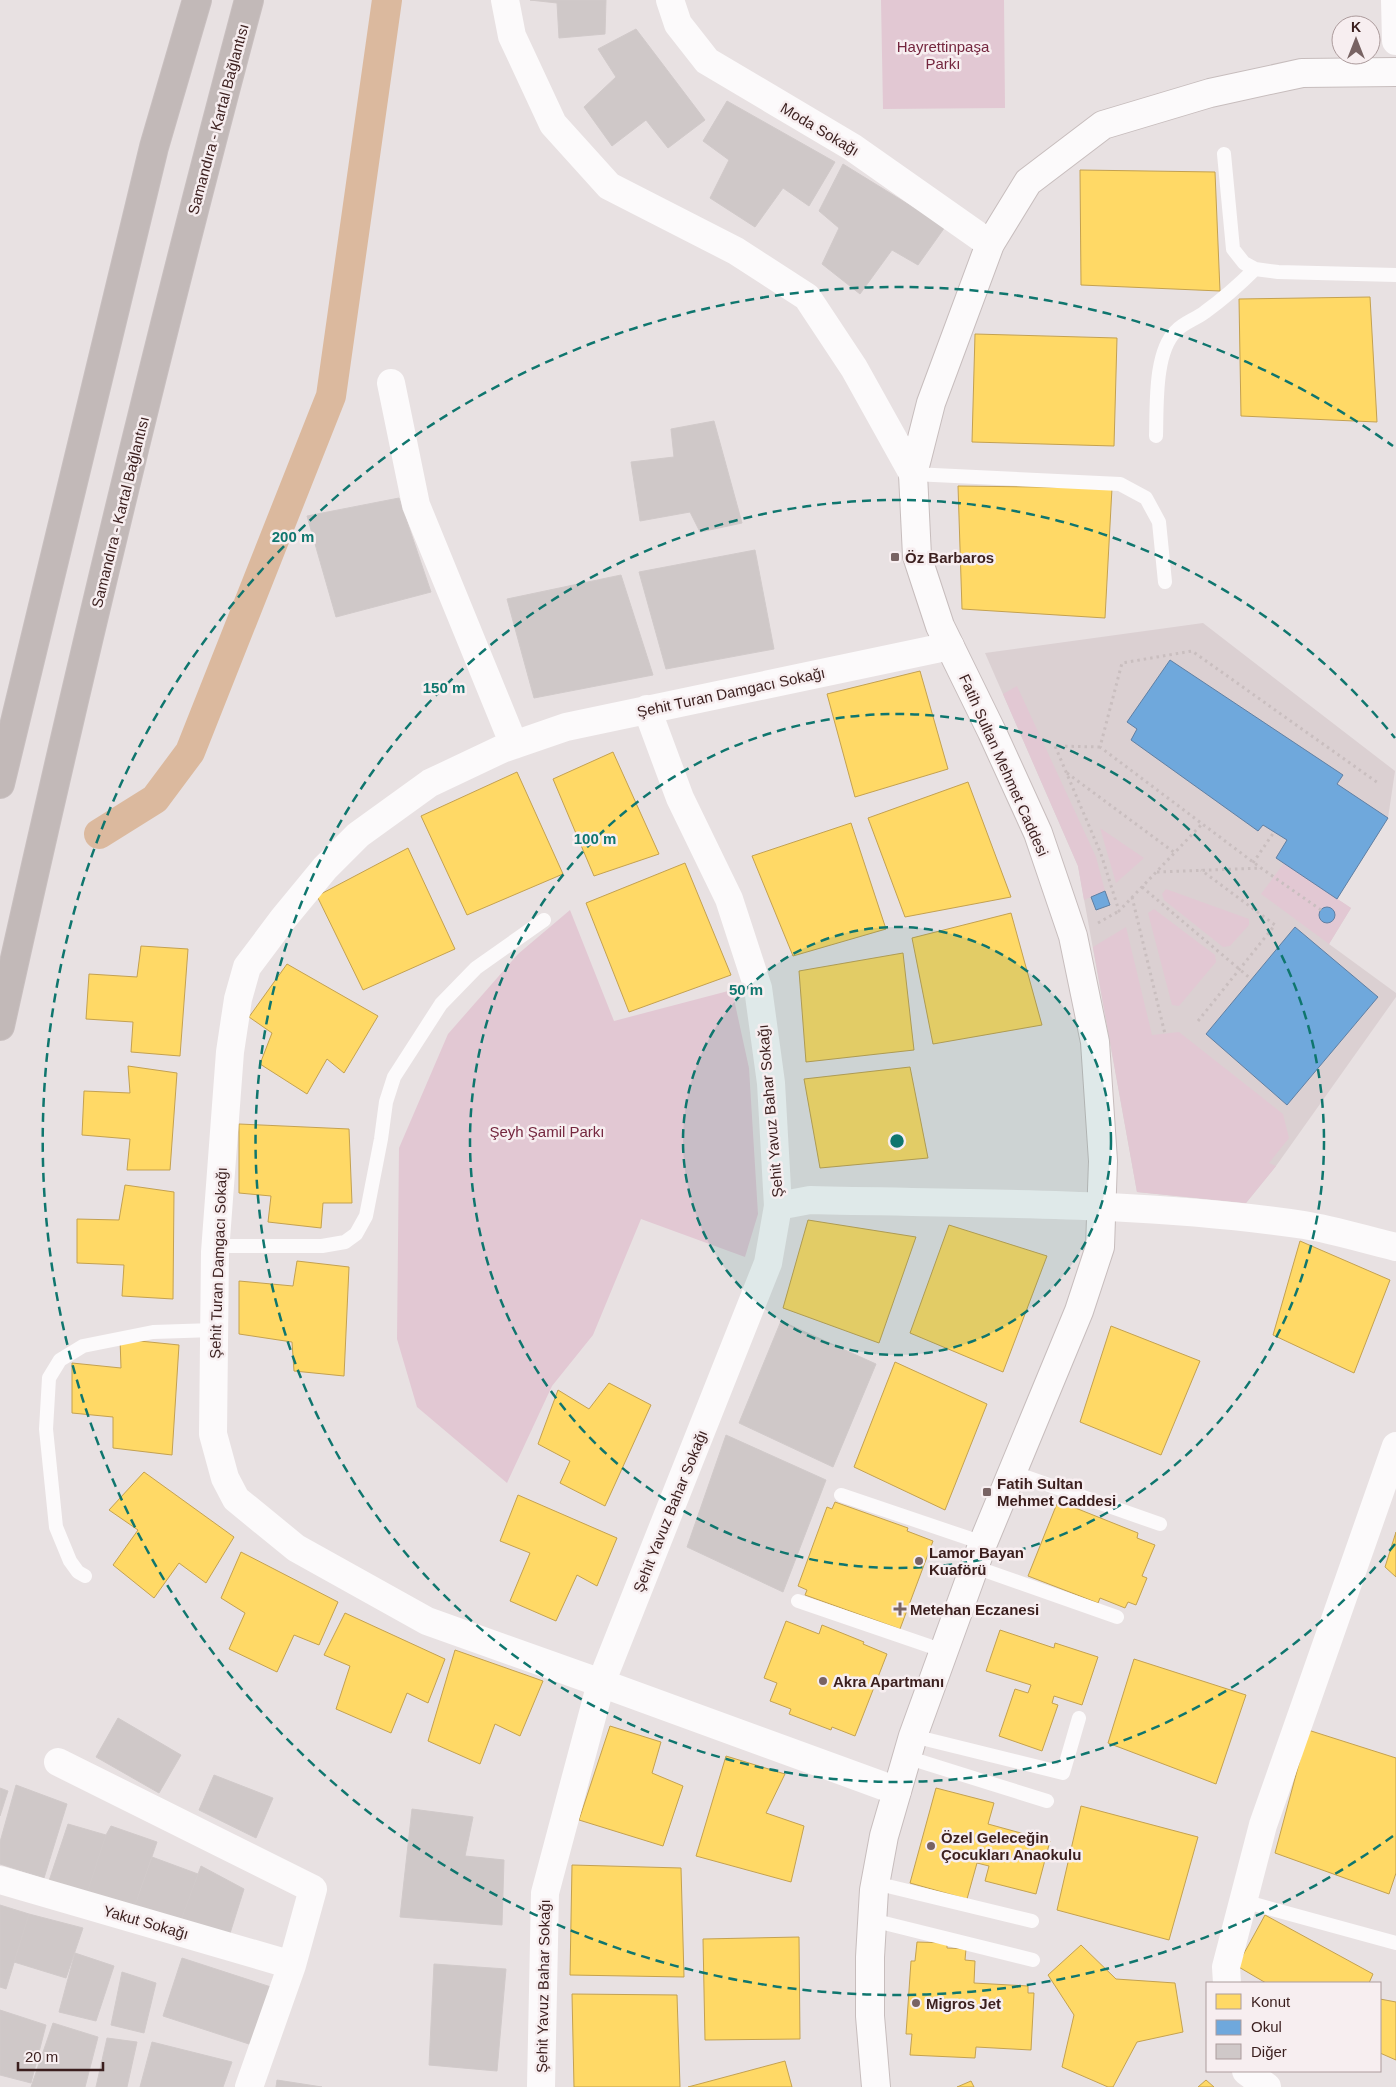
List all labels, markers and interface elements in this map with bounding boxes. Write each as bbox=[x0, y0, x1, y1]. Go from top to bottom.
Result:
north arrow bbox=[1331, 15, 1381, 65]
text: K bbox=[1351, 19, 1361, 35]
street label: Samandıra - Kartal Bağlantısı bbox=[184, 22, 252, 216]
park label: Hayrettinpaşa Parkı bbox=[897, 38, 990, 72]
street label: Moda Sokağı bbox=[778, 99, 862, 159]
street label: Samandıra - Kartal Bağlantısı bbox=[88, 414, 152, 610]
text: 200 m bbox=[272, 528, 314, 545]
place label: Öz Barbaros bbox=[905, 549, 994, 566]
marker: Öz Barbaros bbox=[889, 551, 901, 563]
street label: Şehit Turan Damgacı Sokağı bbox=[635, 664, 827, 720]
street label: Fatih Sultan Mehmet Caddesi bbox=[956, 671, 1052, 859]
text: 150 m bbox=[423, 679, 465, 696]
text: 100 m bbox=[574, 830, 616, 847]
text: 50 m bbox=[729, 981, 763, 998]
street label: Şehit Yavuz Bahar Sokağı bbox=[754, 1024, 786, 1198]
park label: Şeyh Şamil Parkı bbox=[489, 1123, 605, 1140]
centre of rings bbox=[888, 1132, 906, 1150]
street label: Şehit Turan Damgacı Sokağı bbox=[206, 1167, 230, 1359]
street label: Şehit Yavuz Bahar Sokağı bbox=[630, 1427, 710, 1595]
place label: Fatih Sultan Mehmet Caddesi bbox=[997, 1475, 1116, 1509]
marker: Fatih Sultan Mehmet Caddesi bbox=[981, 1486, 993, 1498]
place label: Lamor Bayan Kuaförü bbox=[929, 1544, 1024, 1578]
marker: Lamor Bayan Kuaförü bbox=[913, 1555, 925, 1567]
place label: Metehan Eczanesi bbox=[910, 1601, 1039, 1618]
marker: Metehan Eczanesi bbox=[894, 1603, 906, 1615]
place label: Akra Apartmanı bbox=[833, 1673, 944, 1690]
marker: Akra Apartmanı bbox=[817, 1675, 829, 1687]
place label: Özel Geleceğin Çocukları Anaokulu bbox=[941, 1829, 1081, 1863]
marker: Özel Geleceğin Çocukları Anaokulu bbox=[925, 1840, 937, 1852]
street label: Şehit Yavuz Bahar Sokağı bbox=[533, 1899, 553, 2073]
street label: Yakut Sokağı bbox=[101, 1902, 191, 1942]
legend bbox=[1206, 1982, 1381, 2072]
text: Konut bbox=[1251, 1993, 1291, 2010]
place label: Migros Jet bbox=[926, 1995, 1001, 2012]
marker: Migros Jet bbox=[910, 1997, 922, 2009]
text: Okul bbox=[1251, 2018, 1282, 2035]
scale bar bbox=[18, 2040, 102, 2072]
text: Diğer bbox=[1251, 2043, 1287, 2060]
text: 20 m bbox=[25, 2048, 58, 2065]

